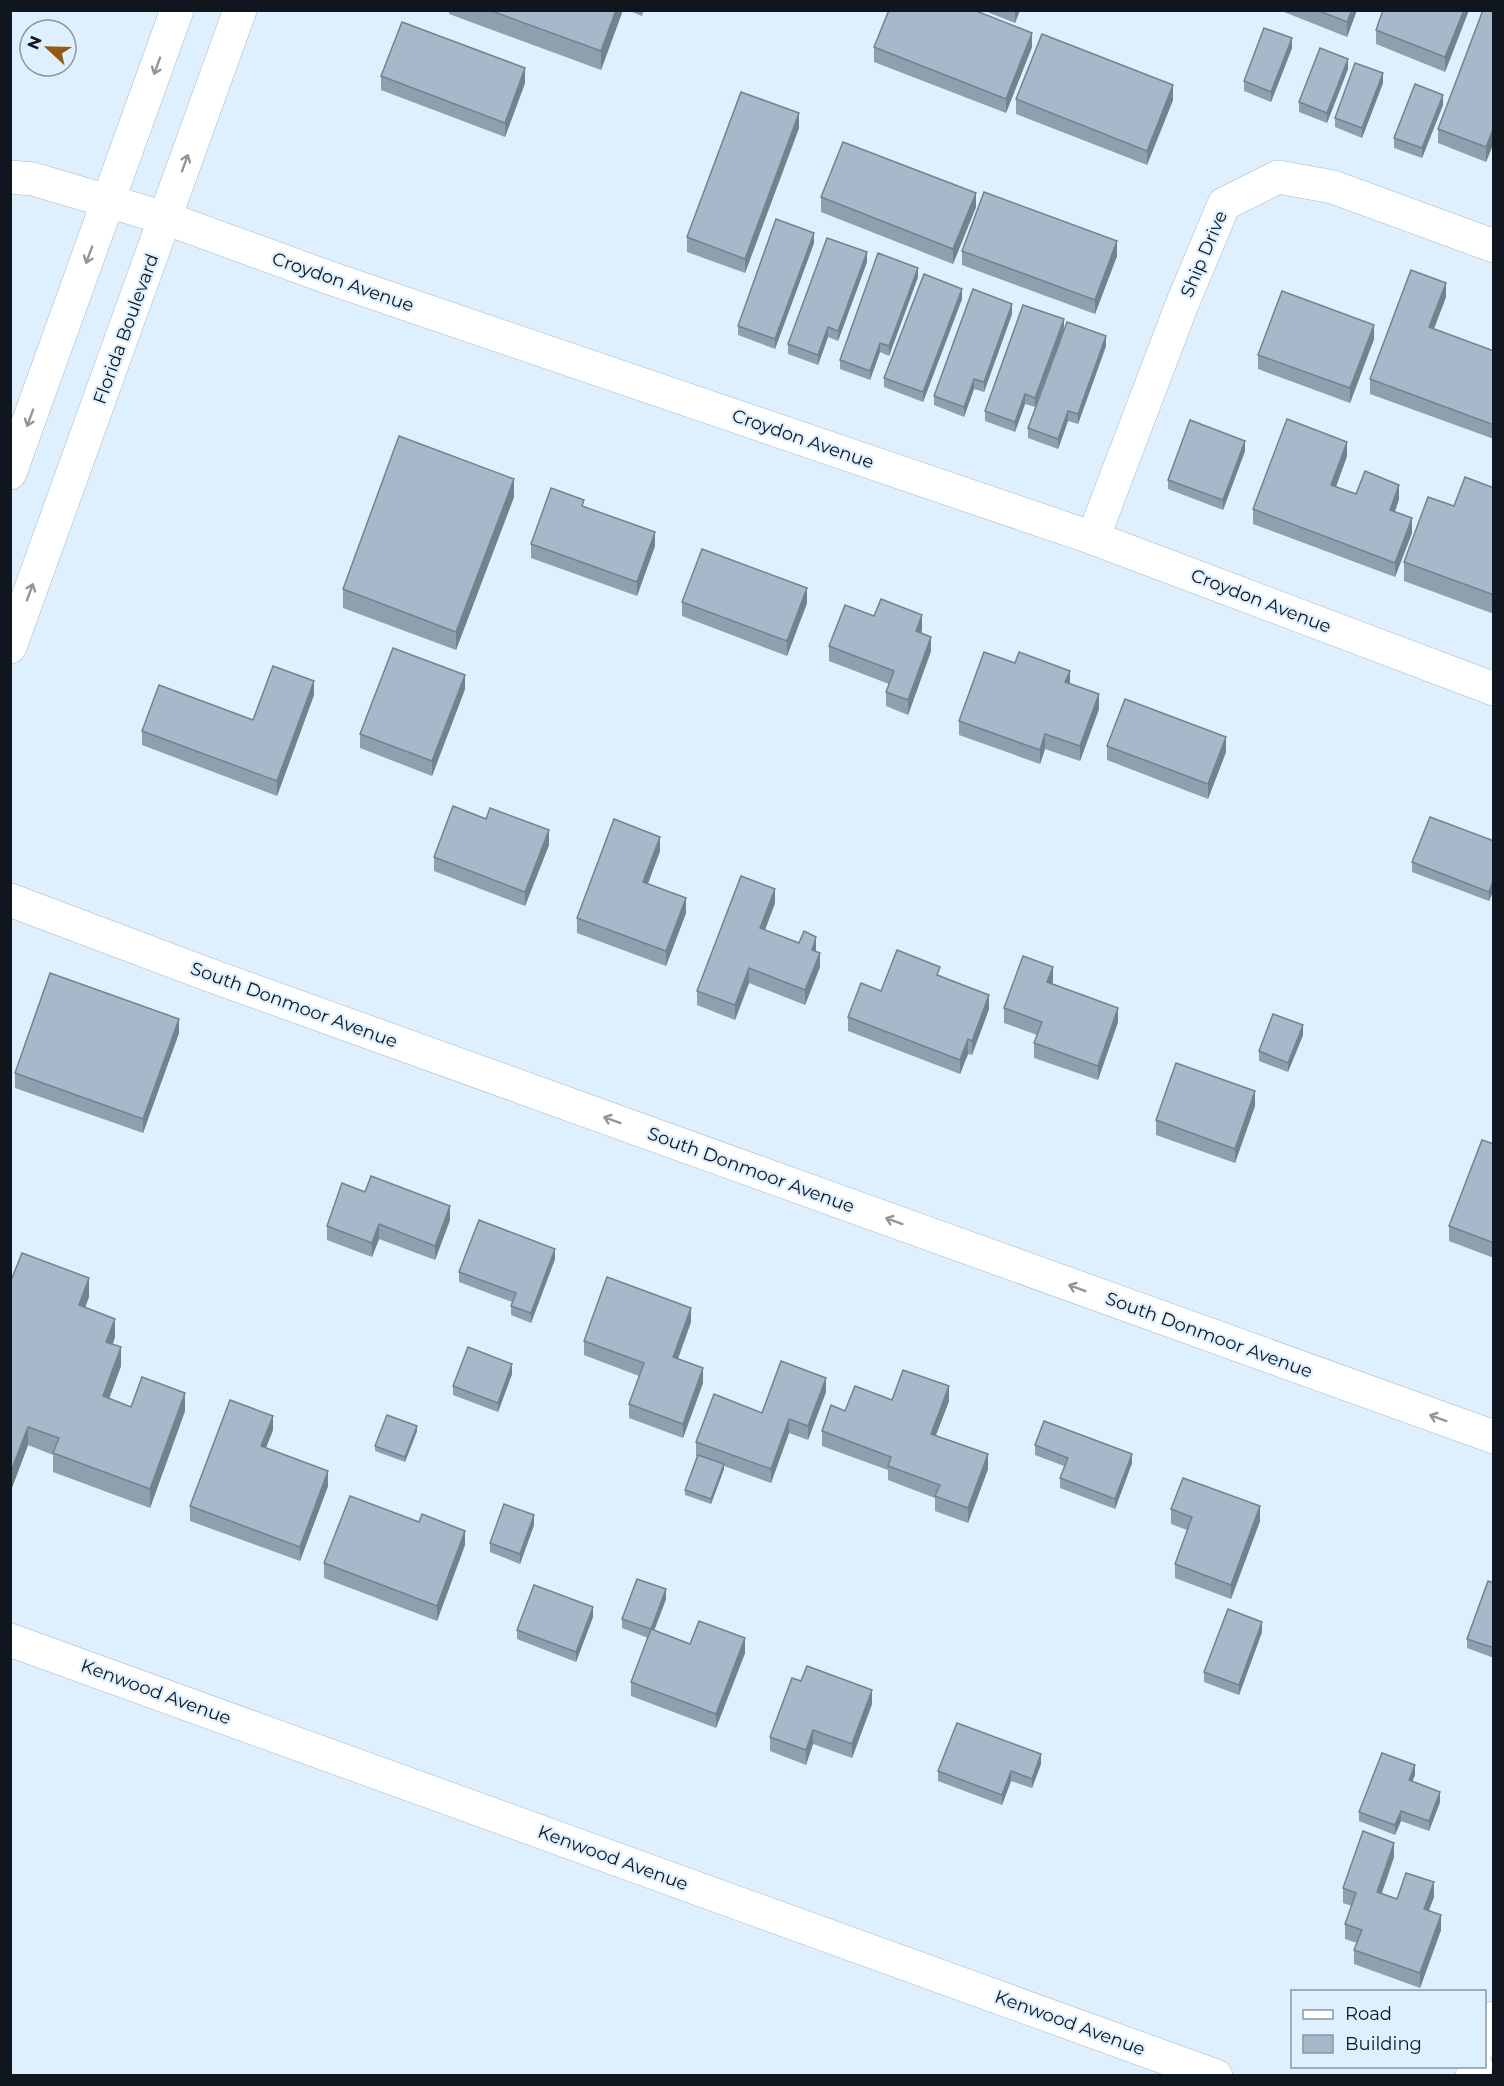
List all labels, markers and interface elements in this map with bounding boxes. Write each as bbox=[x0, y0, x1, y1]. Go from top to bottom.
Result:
north arrow bbox=[18, 18, 78, 78]
text: N bbox=[23, 33, 46, 52]
one-way arrow bbox=[151, 56, 162, 74]
one-way arrow bbox=[181, 154, 192, 173]
street label: Ship Drive bbox=[1176, 207, 1232, 301]
one-way arrow bbox=[83, 245, 94, 264]
street label: Croydon Avenue bbox=[269, 247, 417, 317]
street label: Florida Boulevard bbox=[89, 251, 163, 407]
street label: Croydon Avenue bbox=[729, 404, 877, 474]
one-way arrow bbox=[24, 409, 35, 427]
street label: Croydon Avenue bbox=[1188, 564, 1334, 638]
one-way arrow bbox=[26, 583, 37, 602]
street label: South Donmoor Avenue bbox=[188, 957, 401, 1053]
one-way arrow bbox=[603, 1113, 621, 1124]
street label: South Donmoor Avenue bbox=[645, 1122, 858, 1218]
one-way arrow bbox=[885, 1215, 904, 1226]
one-way arrow bbox=[1068, 1281, 1087, 1292]
street label: South Donmoor Avenue bbox=[1103, 1287, 1316, 1383]
one-way arrow bbox=[1430, 1411, 1448, 1422]
street label: Kenwood Avenue bbox=[78, 1655, 234, 1729]
street label: Kenwood Avenue bbox=[535, 1821, 691, 1895]
street label: Kenwood Avenue bbox=[992, 1986, 1148, 2060]
legend bbox=[1291, 1990, 1486, 2068]
text: Road bbox=[1345, 2003, 1392, 2025]
text: Building bbox=[1345, 2033, 1422, 2055]

